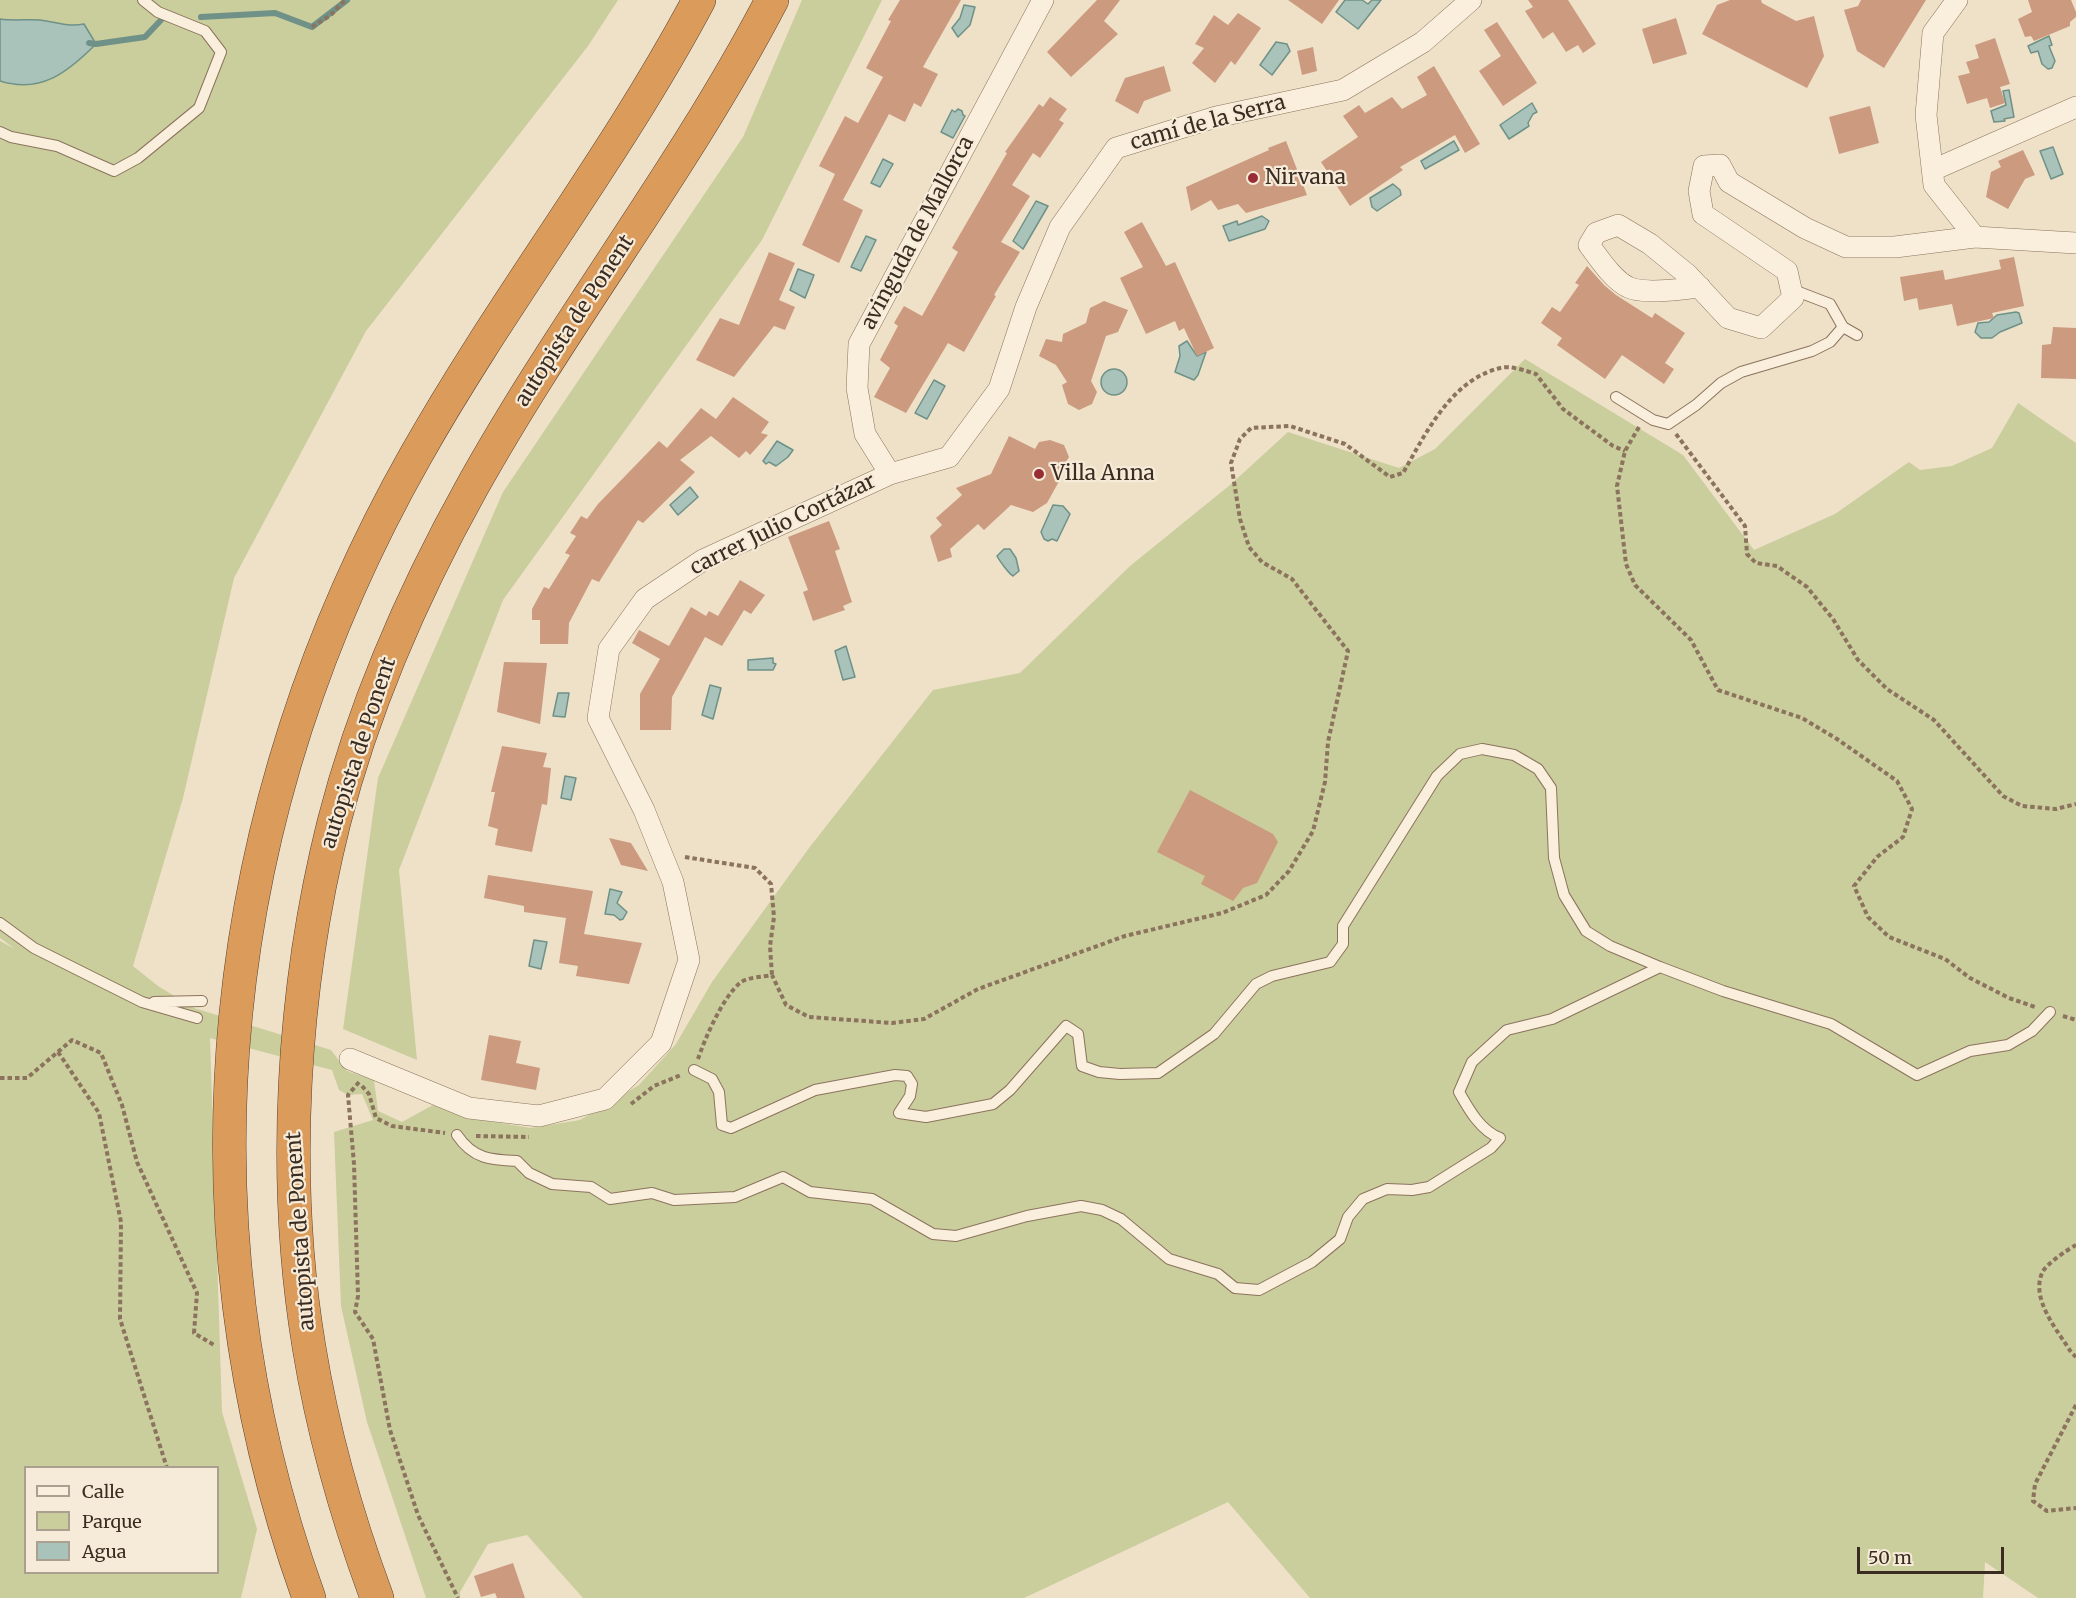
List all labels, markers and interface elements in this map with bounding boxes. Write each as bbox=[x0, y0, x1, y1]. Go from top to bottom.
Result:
street label: camí de la Serra bbox=[1128, 90, 1288, 156]
street label: avinguda de Mallorca bbox=[856, 132, 980, 334]
place label: Nirvana bbox=[1265, 165, 1346, 191]
marker: Nirvana bbox=[1246, 171, 1260, 185]
street label: autopista de Ponent bbox=[510, 231, 640, 411]
place label: Villa Anna bbox=[1051, 461, 1155, 487]
marker: Villa Anna bbox=[1032, 467, 1046, 481]
street label: carrer Julio Cortázar bbox=[686, 469, 880, 581]
street label: autopista de Ponent bbox=[316, 654, 402, 852]
street label: autopista de Ponent bbox=[281, 1131, 321, 1331]
legend bbox=[24, 1466, 219, 1574]
text: Calle bbox=[82, 1480, 124, 1503]
text: Parque bbox=[82, 1510, 142, 1533]
scale bar bbox=[1860, 1535, 2007, 1573]
text: Agua bbox=[82, 1540, 127, 1563]
text: 50 m bbox=[1868, 1546, 1912, 1569]

